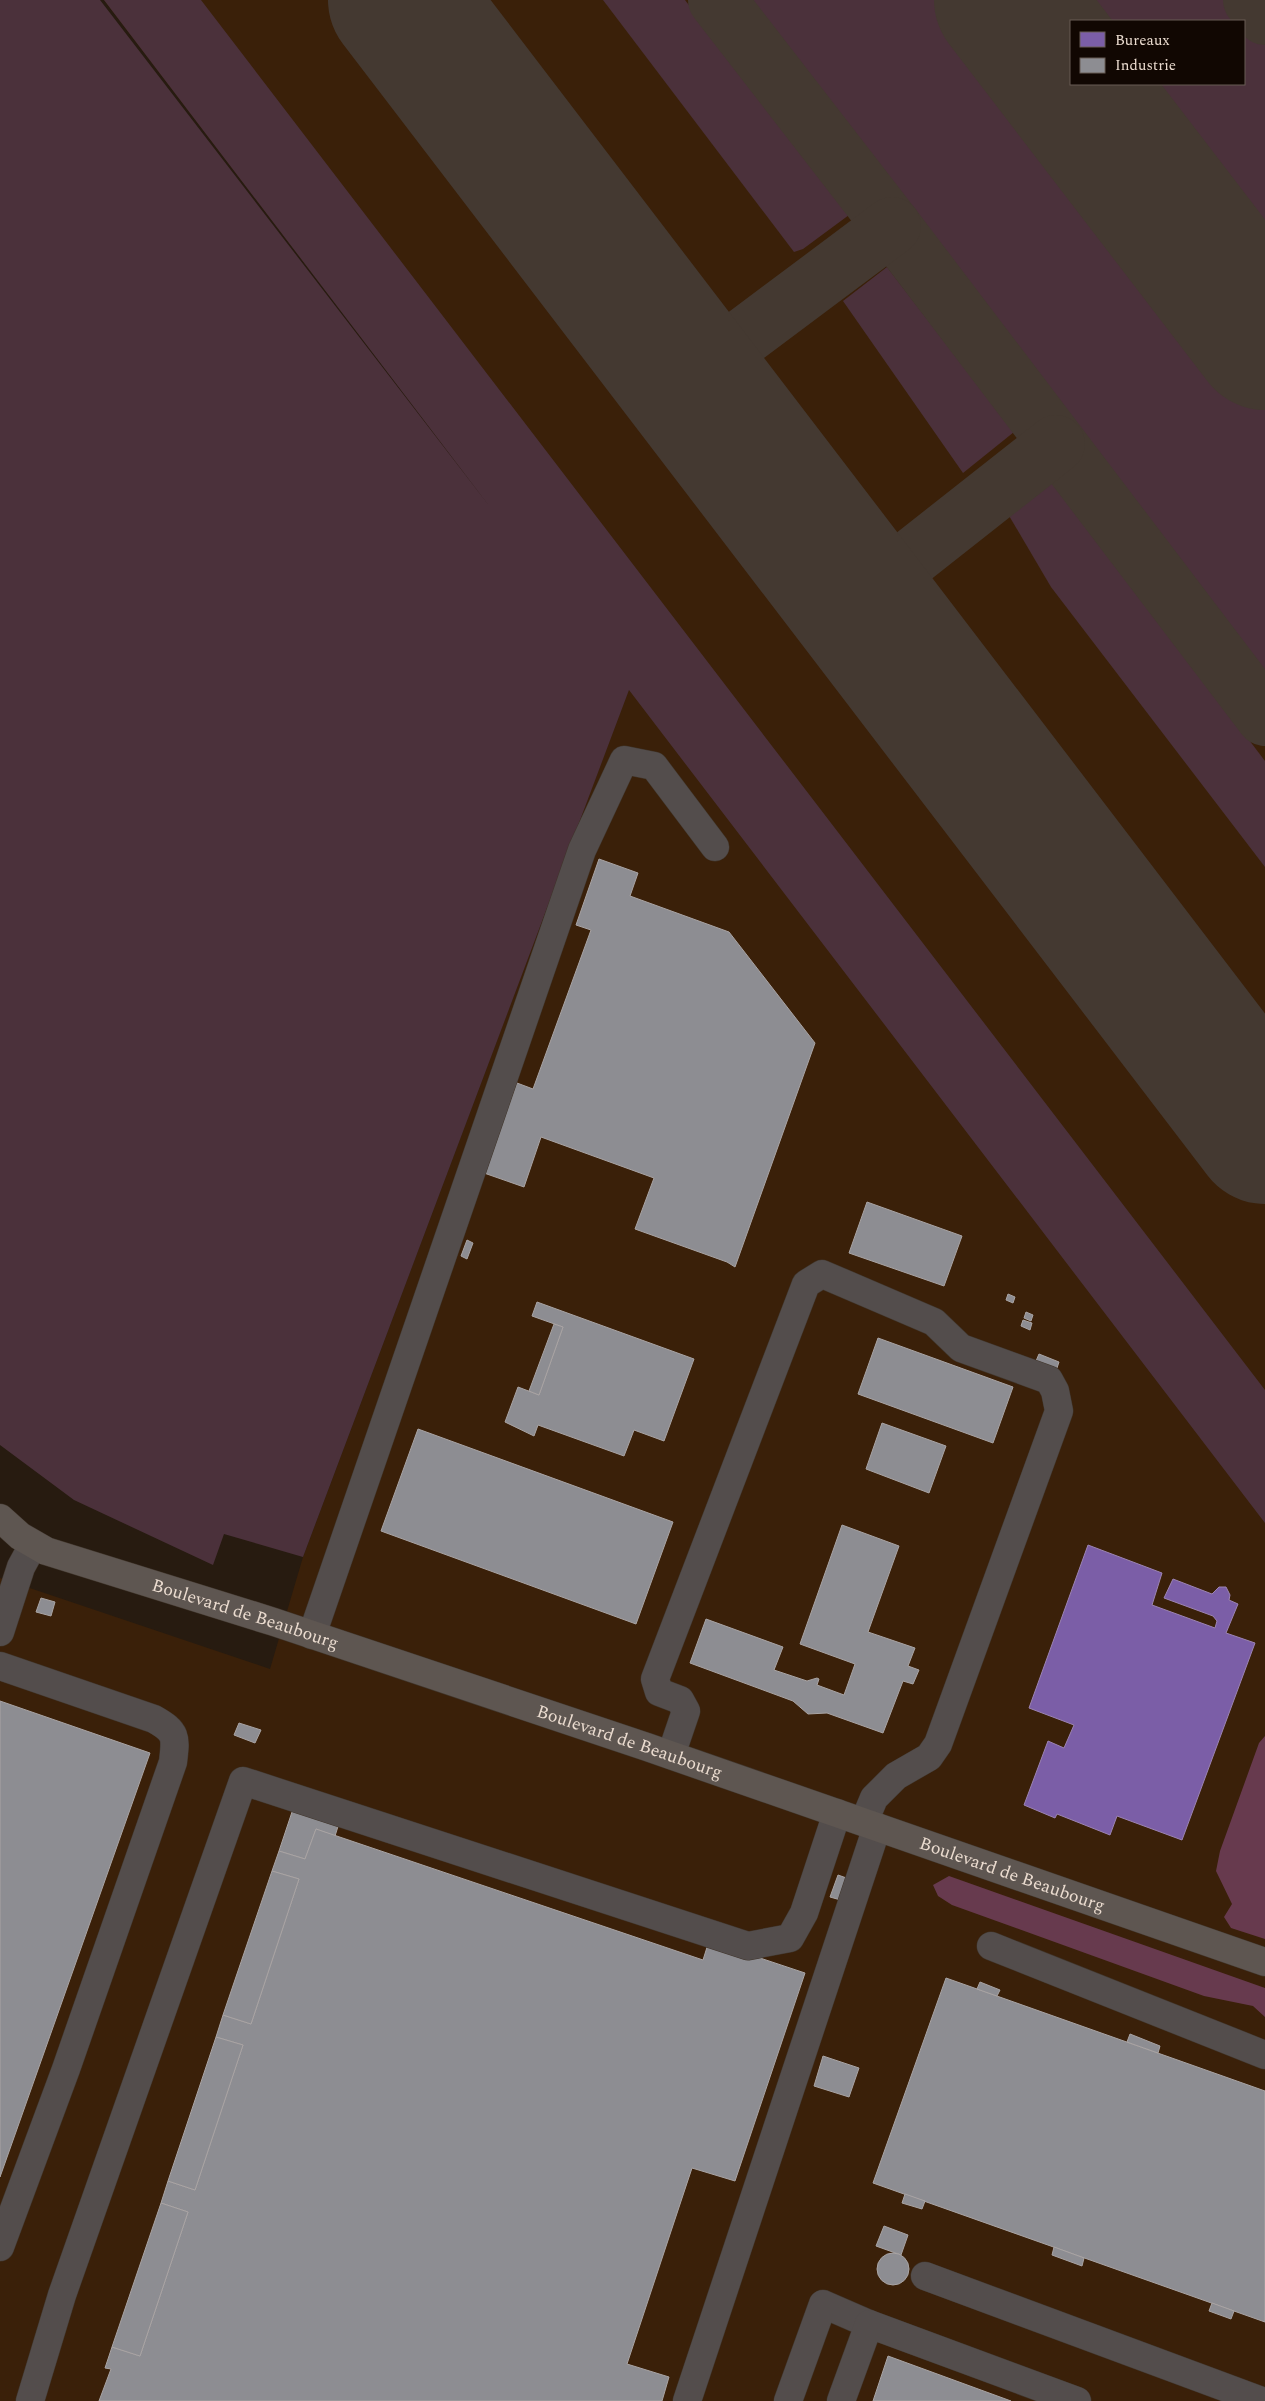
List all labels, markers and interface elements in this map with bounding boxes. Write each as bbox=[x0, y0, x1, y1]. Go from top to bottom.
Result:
legend bbox=[1070, 20, 1245, 85]
text: Bureaux bbox=[1115, 29, 1170, 52]
text: Industrie bbox=[1115, 54, 1176, 77]
street label: Boulevard de Beaubourg bbox=[148, 1571, 343, 1656]
street label: Boulevard de Beaubourg bbox=[533, 1697, 726, 1786]
street label: Boulevard de Beaubourg bbox=[916, 1829, 1109, 1919]

